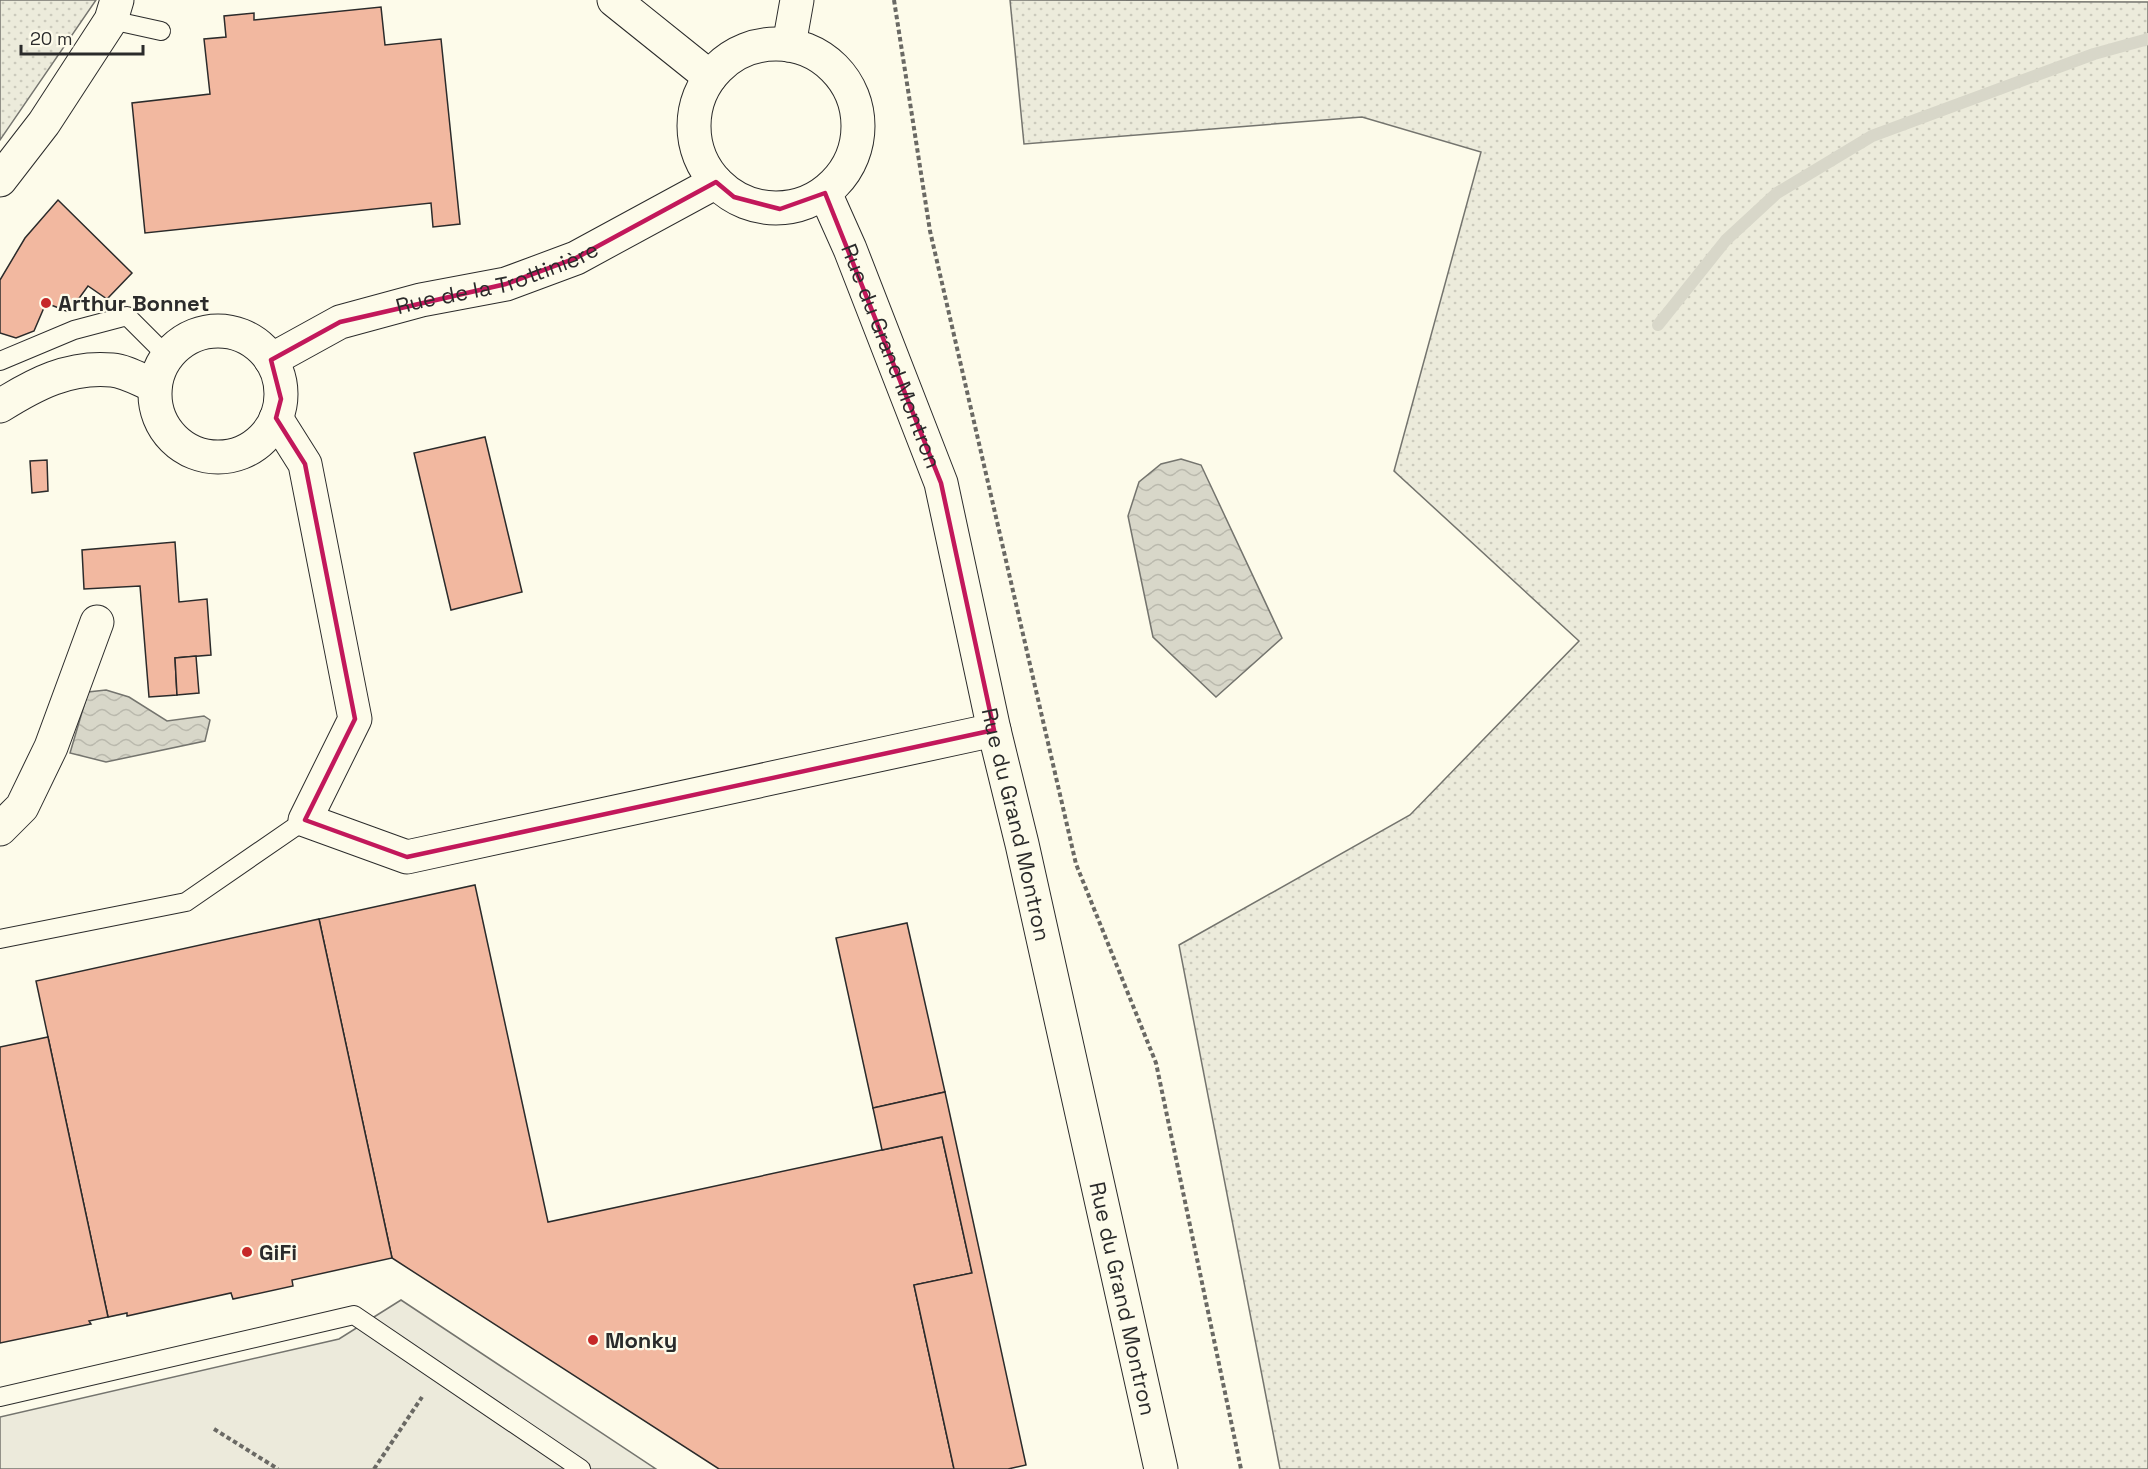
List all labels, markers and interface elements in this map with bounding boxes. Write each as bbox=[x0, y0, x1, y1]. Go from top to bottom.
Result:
scale bar bbox=[21, 18, 142, 56]
text: 20 m bbox=[30, 27, 73, 50]
street label: Rue de la Trottinière bbox=[392, 235, 603, 320]
street label: Rue du Grand Montron bbox=[835, 240, 948, 472]
place label: Arthur Bonnet bbox=[58, 289, 209, 317]
marker: Arthur Bonnet bbox=[39, 296, 53, 310]
street label: Rue du Grand Montron bbox=[976, 705, 1057, 944]
street label: Rue du Grand Montron bbox=[1083, 1179, 1163, 1418]
place label: GiFi bbox=[259, 1238, 297, 1266]
marker: GiFi bbox=[240, 1245, 254, 1259]
place label: Monky bbox=[605, 1326, 677, 1354]
marker: Monky bbox=[586, 1333, 600, 1347]

